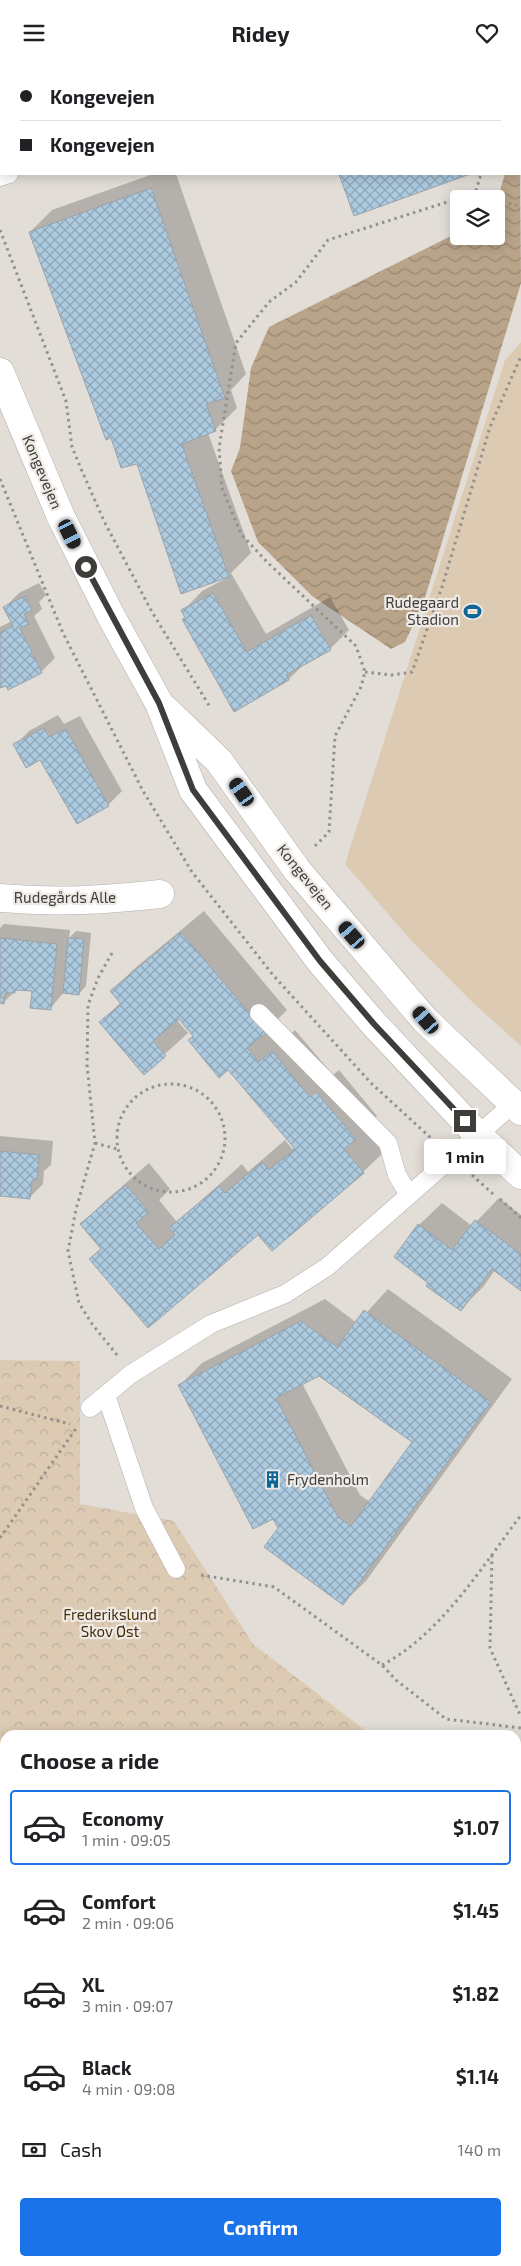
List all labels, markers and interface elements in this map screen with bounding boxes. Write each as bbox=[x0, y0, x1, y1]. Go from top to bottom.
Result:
icon: menu bbox=[20, 19, 48, 47]
icon: heart bbox=[473, 19, 501, 47]
text: Ridey bbox=[231, 20, 290, 46]
text: Kongevejen bbox=[50, 85, 155, 108]
text: Kongevejen bbox=[50, 133, 155, 156]
map controls bbox=[450, 190, 505, 245]
button: layers bbox=[450, 190, 505, 245]
street label: Kongevejen bbox=[18, 432, 67, 512]
car bbox=[56, 517, 83, 551]
route start bbox=[75, 556, 97, 578]
place label: Rudegaard Stadion bbox=[385, 593, 459, 628]
sports icon: Rudegaard Stadion bbox=[463, 602, 483, 622]
car bbox=[227, 775, 256, 809]
street label: Kongevejen bbox=[273, 840, 338, 913]
street label: Rudegårds Alle bbox=[14, 888, 116, 906]
car bbox=[336, 919, 367, 951]
car bbox=[410, 1004, 441, 1036]
route end bbox=[454, 1110, 476, 1132]
callout: 1 min bbox=[424, 1139, 506, 1173]
text: 1 min bbox=[446, 1147, 484, 1166]
building icon: Frydenholm bbox=[263, 1470, 283, 1490]
place label: Frydenholm bbox=[287, 1470, 369, 1488]
park label: Frederikslund Skov Øst bbox=[63, 1605, 157, 1640]
text: Choose a ride bbox=[20, 1747, 159, 1773]
icon: car bbox=[22, 1805, 67, 1850]
text: Economy bbox=[82, 1807, 164, 1830]
text: $1.07 bbox=[453, 1816, 499, 1839]
text: 1 min · 09:05 bbox=[82, 1830, 171, 1849]
icon: car bbox=[22, 1888, 67, 1933]
text: Comfort bbox=[82, 1890, 156, 1913]
text: $1.45 bbox=[453, 1899, 499, 1922]
text: 2 min · 09:06 bbox=[82, 1913, 174, 1932]
icon: car bbox=[22, 1971, 67, 2016]
text: XL bbox=[82, 1973, 104, 1996]
text: $1.82 bbox=[452, 1982, 499, 2005]
text: 3 min · 09:07 bbox=[82, 1996, 173, 2015]
icon: car bbox=[22, 2054, 67, 2099]
text: Black bbox=[82, 2056, 132, 2079]
text: $1.14 bbox=[456, 2065, 499, 2088]
text: 4 min · 09:08 bbox=[82, 2079, 176, 2098]
icon: cash bbox=[20, 2136, 48, 2164]
text: Cash bbox=[60, 2138, 102, 2161]
text: 140 m bbox=[458, 2140, 501, 2159]
button: Confirm bbox=[20, 2198, 501, 2256]

